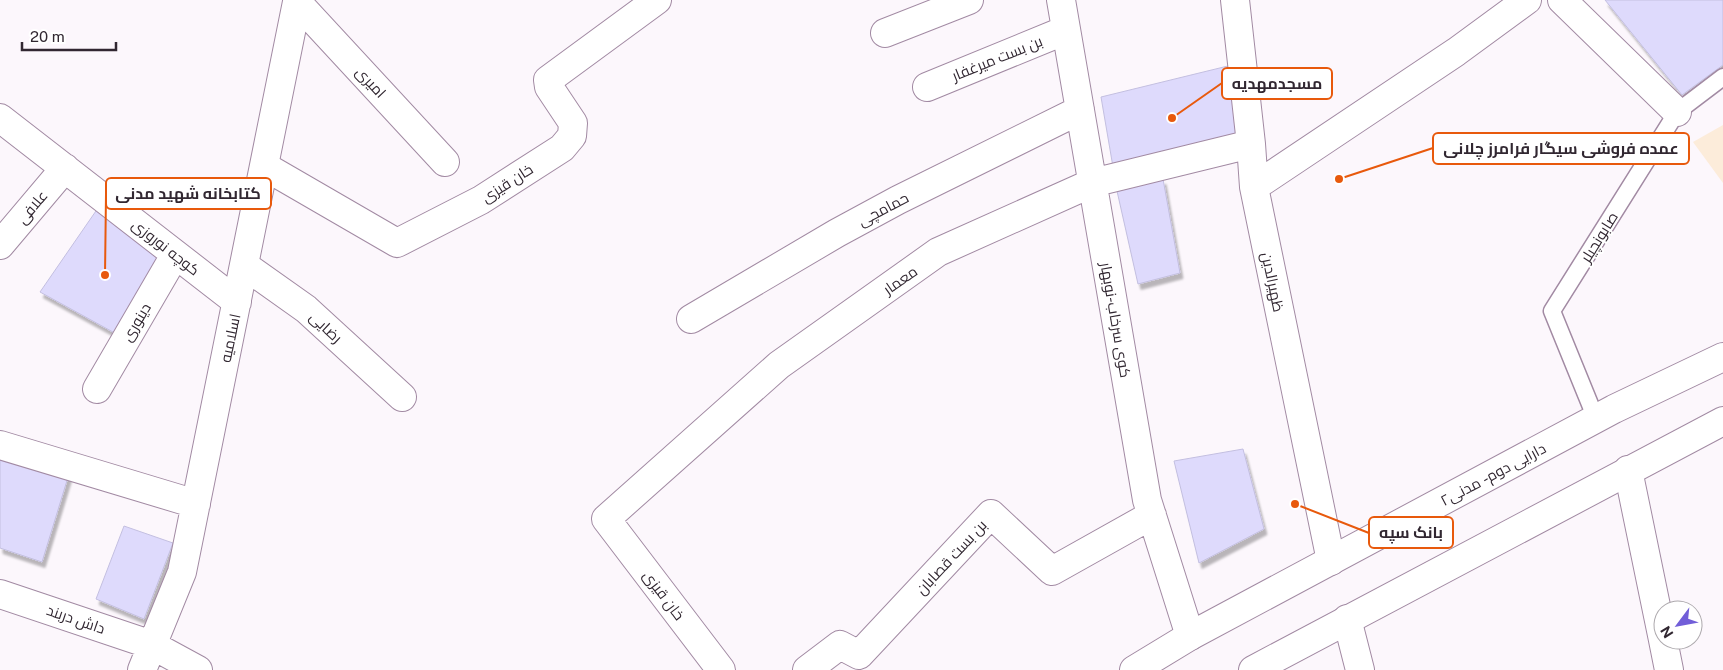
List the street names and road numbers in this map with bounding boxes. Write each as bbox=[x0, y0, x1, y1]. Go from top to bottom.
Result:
street label: بن بست میرغفار bbox=[948, 32, 1046, 86]
street label: امیری bbox=[351, 63, 389, 102]
street label: خان قیزی bbox=[478, 160, 537, 208]
street label: علافی bbox=[13, 187, 52, 228]
street label: حمامچی bbox=[855, 189, 912, 231]
street label: صابونچیلر bbox=[1576, 209, 1623, 267]
street label: کوچه نوروزی bbox=[128, 215, 203, 280]
street label: ظهیرالدین bbox=[1256, 251, 1288, 314]
street label: کوی سرخاب-نوبهار bbox=[1095, 260, 1135, 379]
street label: معمار bbox=[879, 262, 921, 299]
street label: دینوری bbox=[118, 300, 156, 345]
street label: رضایی bbox=[305, 308, 346, 348]
street label: اسلامیه bbox=[217, 312, 243, 364]
street label: دارایی دوم - مدنی۲ bbox=[1438, 439, 1549, 511]
street label: بن بست قصابان bbox=[912, 516, 991, 599]
street label: خان قیزی bbox=[638, 567, 688, 624]
street label: داش دربند bbox=[44, 601, 107, 639]

